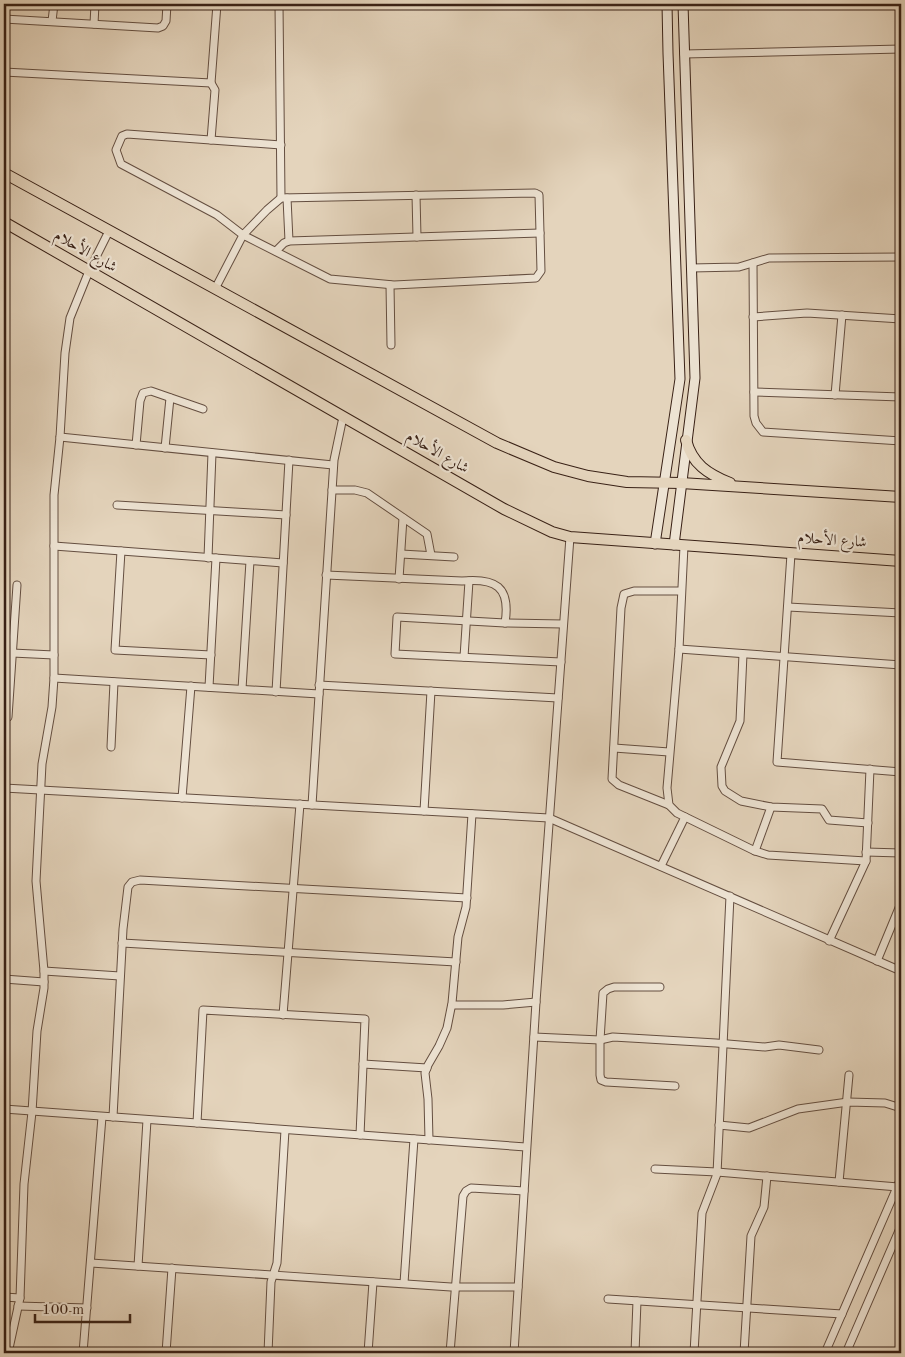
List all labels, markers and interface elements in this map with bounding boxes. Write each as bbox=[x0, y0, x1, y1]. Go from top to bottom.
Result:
street label: شارع الأحلام bbox=[49, 224, 121, 279]
street label: شارع الأحلام bbox=[401, 425, 473, 480]
street label: شارع الأحلام bbox=[797, 526, 867, 555]
scale bar bbox=[35, 1292, 130, 1324]
text: 100 m bbox=[42, 1303, 84, 1318]

